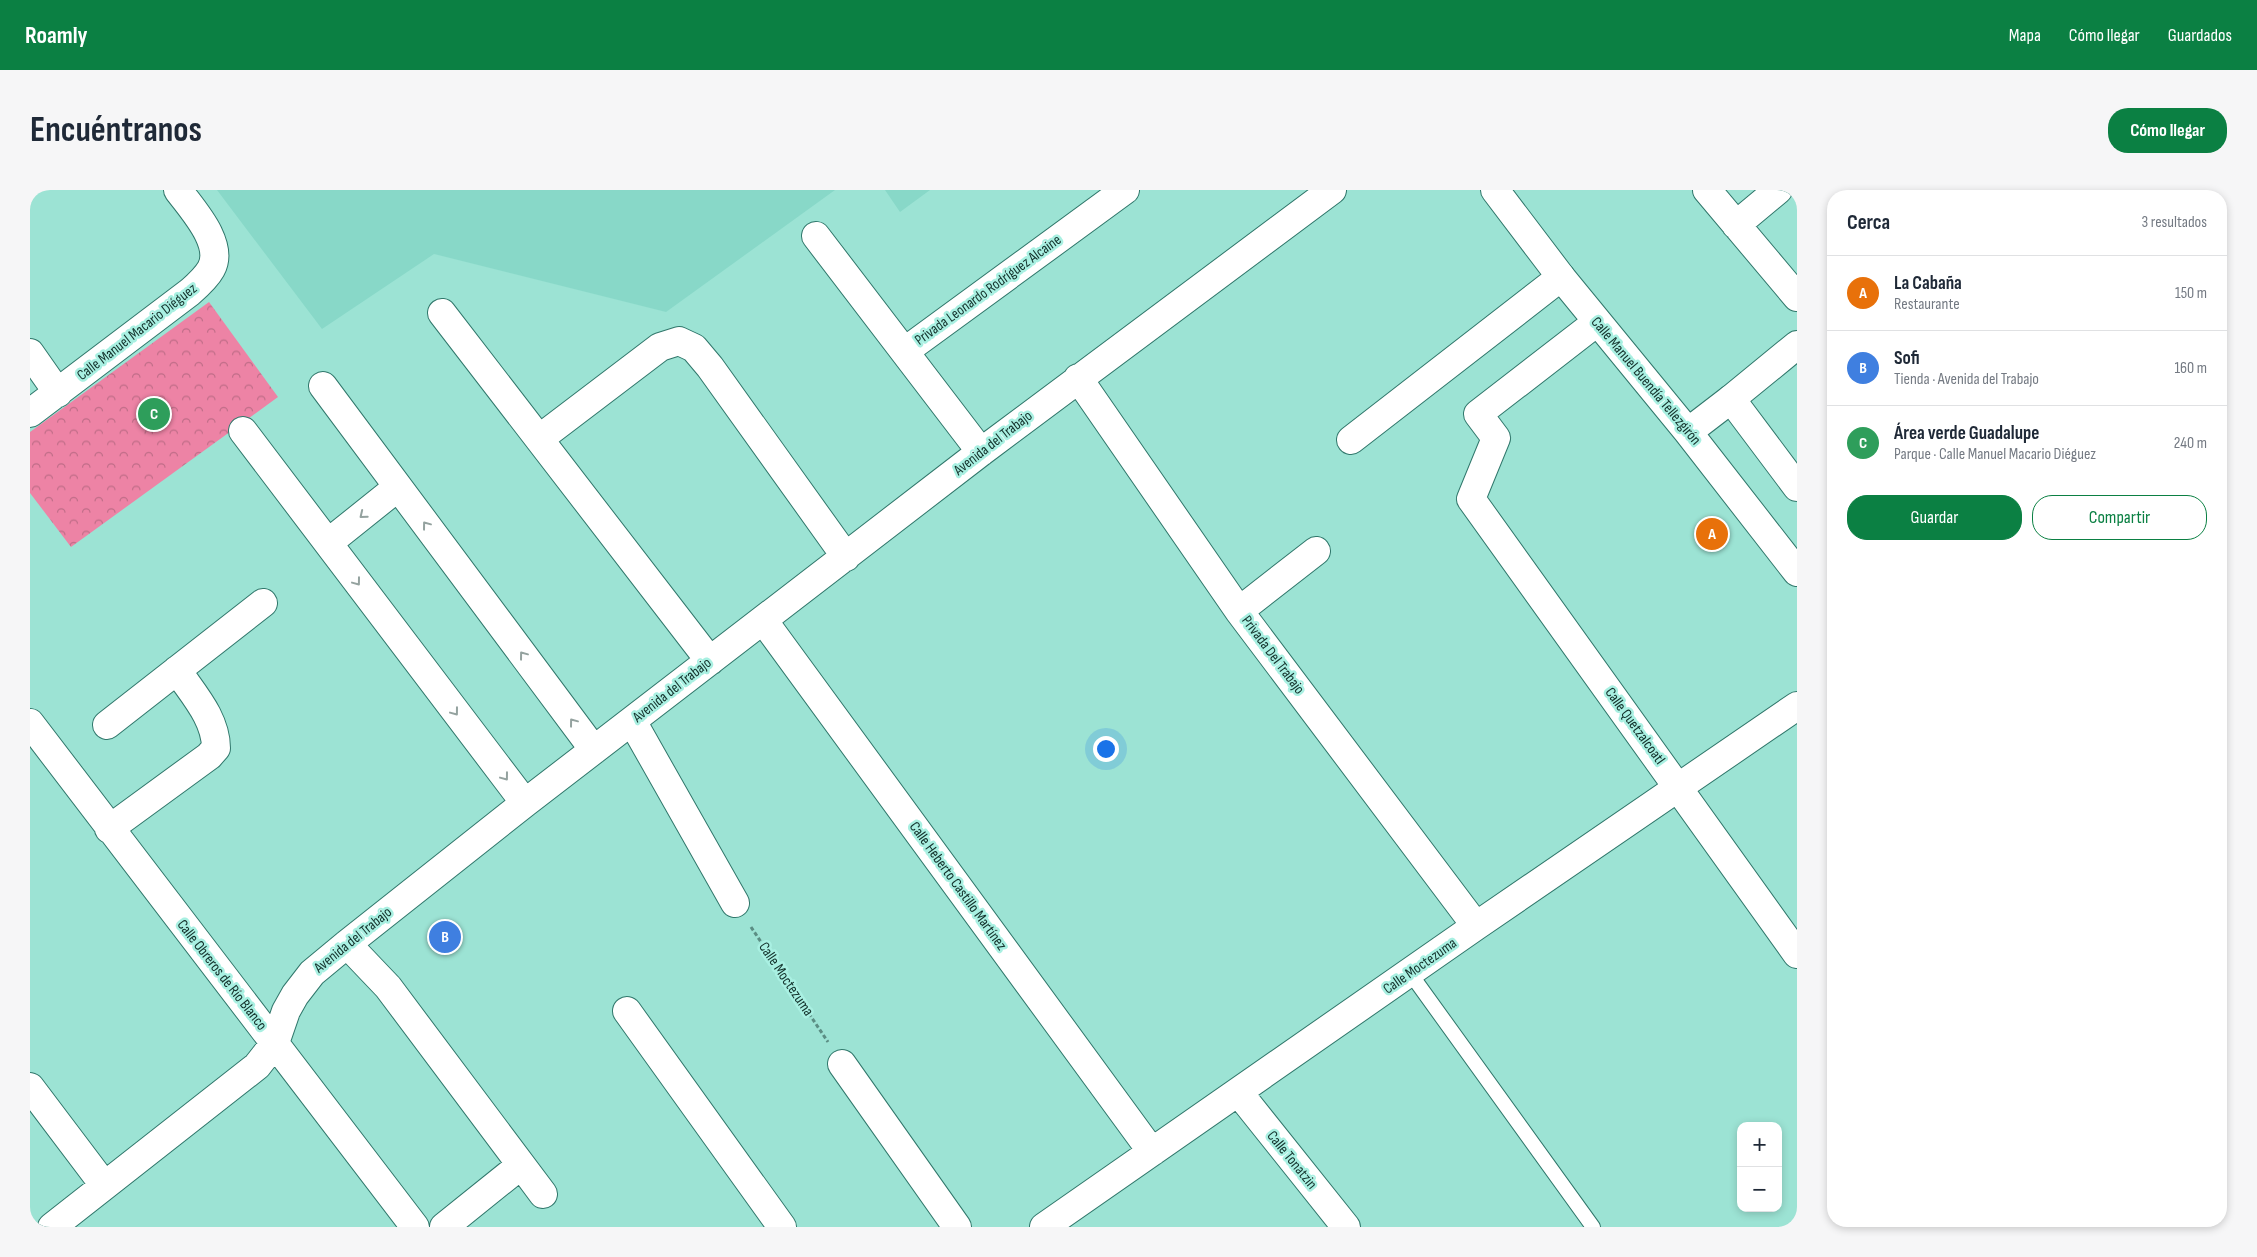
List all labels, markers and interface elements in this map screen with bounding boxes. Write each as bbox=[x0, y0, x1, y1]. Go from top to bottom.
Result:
text: Roamly bbox=[25, 21, 88, 50]
text: Mapa bbox=[2009, 25, 2041, 46]
text: Cómo llegar bbox=[2069, 25, 2140, 46]
text: Guardados bbox=[2168, 25, 2232, 46]
button: Cómo llegar bbox=[2108, 108, 2227, 153]
text: Encuéntranos bbox=[30, 109, 202, 152]
text: Cerca bbox=[1847, 210, 1890, 235]
text: 3 resultados bbox=[2142, 213, 2207, 232]
street label: Privada Leonardo Rodríguez Alcaine bbox=[911, 230, 1065, 350]
text: La Cabaña bbox=[1894, 272, 1962, 295]
street label: Calle Manuel Macario Diéguez bbox=[73, 279, 201, 385]
text: A bbox=[1859, 284, 1867, 303]
text: 150 m bbox=[2175, 284, 2207, 303]
text: Restaurante bbox=[1894, 295, 1960, 314]
street label: Calle Manuel Buendía Tellezgirón bbox=[1587, 313, 1705, 449]
text: Sofi bbox=[1894, 347, 1920, 370]
text: B bbox=[1859, 359, 1867, 378]
text: 160 m bbox=[2174, 359, 2207, 378]
text: Tienda · Avenida del Trabajo bbox=[1894, 370, 2039, 389]
pin: C bbox=[138, 395, 170, 433]
street label: Avenida del Trabajo bbox=[949, 406, 1036, 480]
text: Área verde Guadalupe bbox=[1894, 422, 2039, 445]
text: C bbox=[1859, 434, 1867, 453]
text: 240 m bbox=[2174, 434, 2207, 453]
text: Parque · Calle Manuel Macario Diéguez bbox=[1894, 445, 2096, 464]
button: Guardar bbox=[1847, 495, 2022, 540]
button: Compartir bbox=[2032, 495, 2207, 540]
one-way arrow bbox=[360, 510, 369, 518]
pin: A bbox=[1696, 515, 1728, 553]
one-way arrow bbox=[424, 522, 432, 531]
one-way arrow bbox=[352, 576, 360, 585]
street label: Privada Del Trabajo bbox=[1237, 612, 1309, 698]
one-way arrow bbox=[521, 652, 529, 661]
street label: Avenida del Trabajo bbox=[628, 653, 715, 727]
street label: Calle Quetzalcoatl bbox=[1601, 684, 1669, 768]
one-way arrow bbox=[450, 706, 458, 715]
one-way arrow bbox=[571, 719, 579, 728]
your location bbox=[1093, 736, 1119, 762]
one-way arrow bbox=[499, 771, 507, 780]
street label: Calle Heberto Castillo Martínez bbox=[905, 818, 1011, 955]
street label: Avenida del Trabajo bbox=[309, 903, 396, 978]
street label: Calle Obreros de Río Blanco bbox=[173, 916, 271, 1034]
pin: B bbox=[429, 918, 461, 956]
street label: Calle Moctezuma bbox=[1380, 934, 1461, 998]
street label: Calle Moctezuma bbox=[754, 938, 818, 1020]
map controls bbox=[1737, 1122, 1782, 1212]
button: + bbox=[1737, 1122, 1782, 1167]
street label: Calle Tonatzin bbox=[1263, 1127, 1321, 1193]
button: − bbox=[1737, 1167, 1782, 1212]

